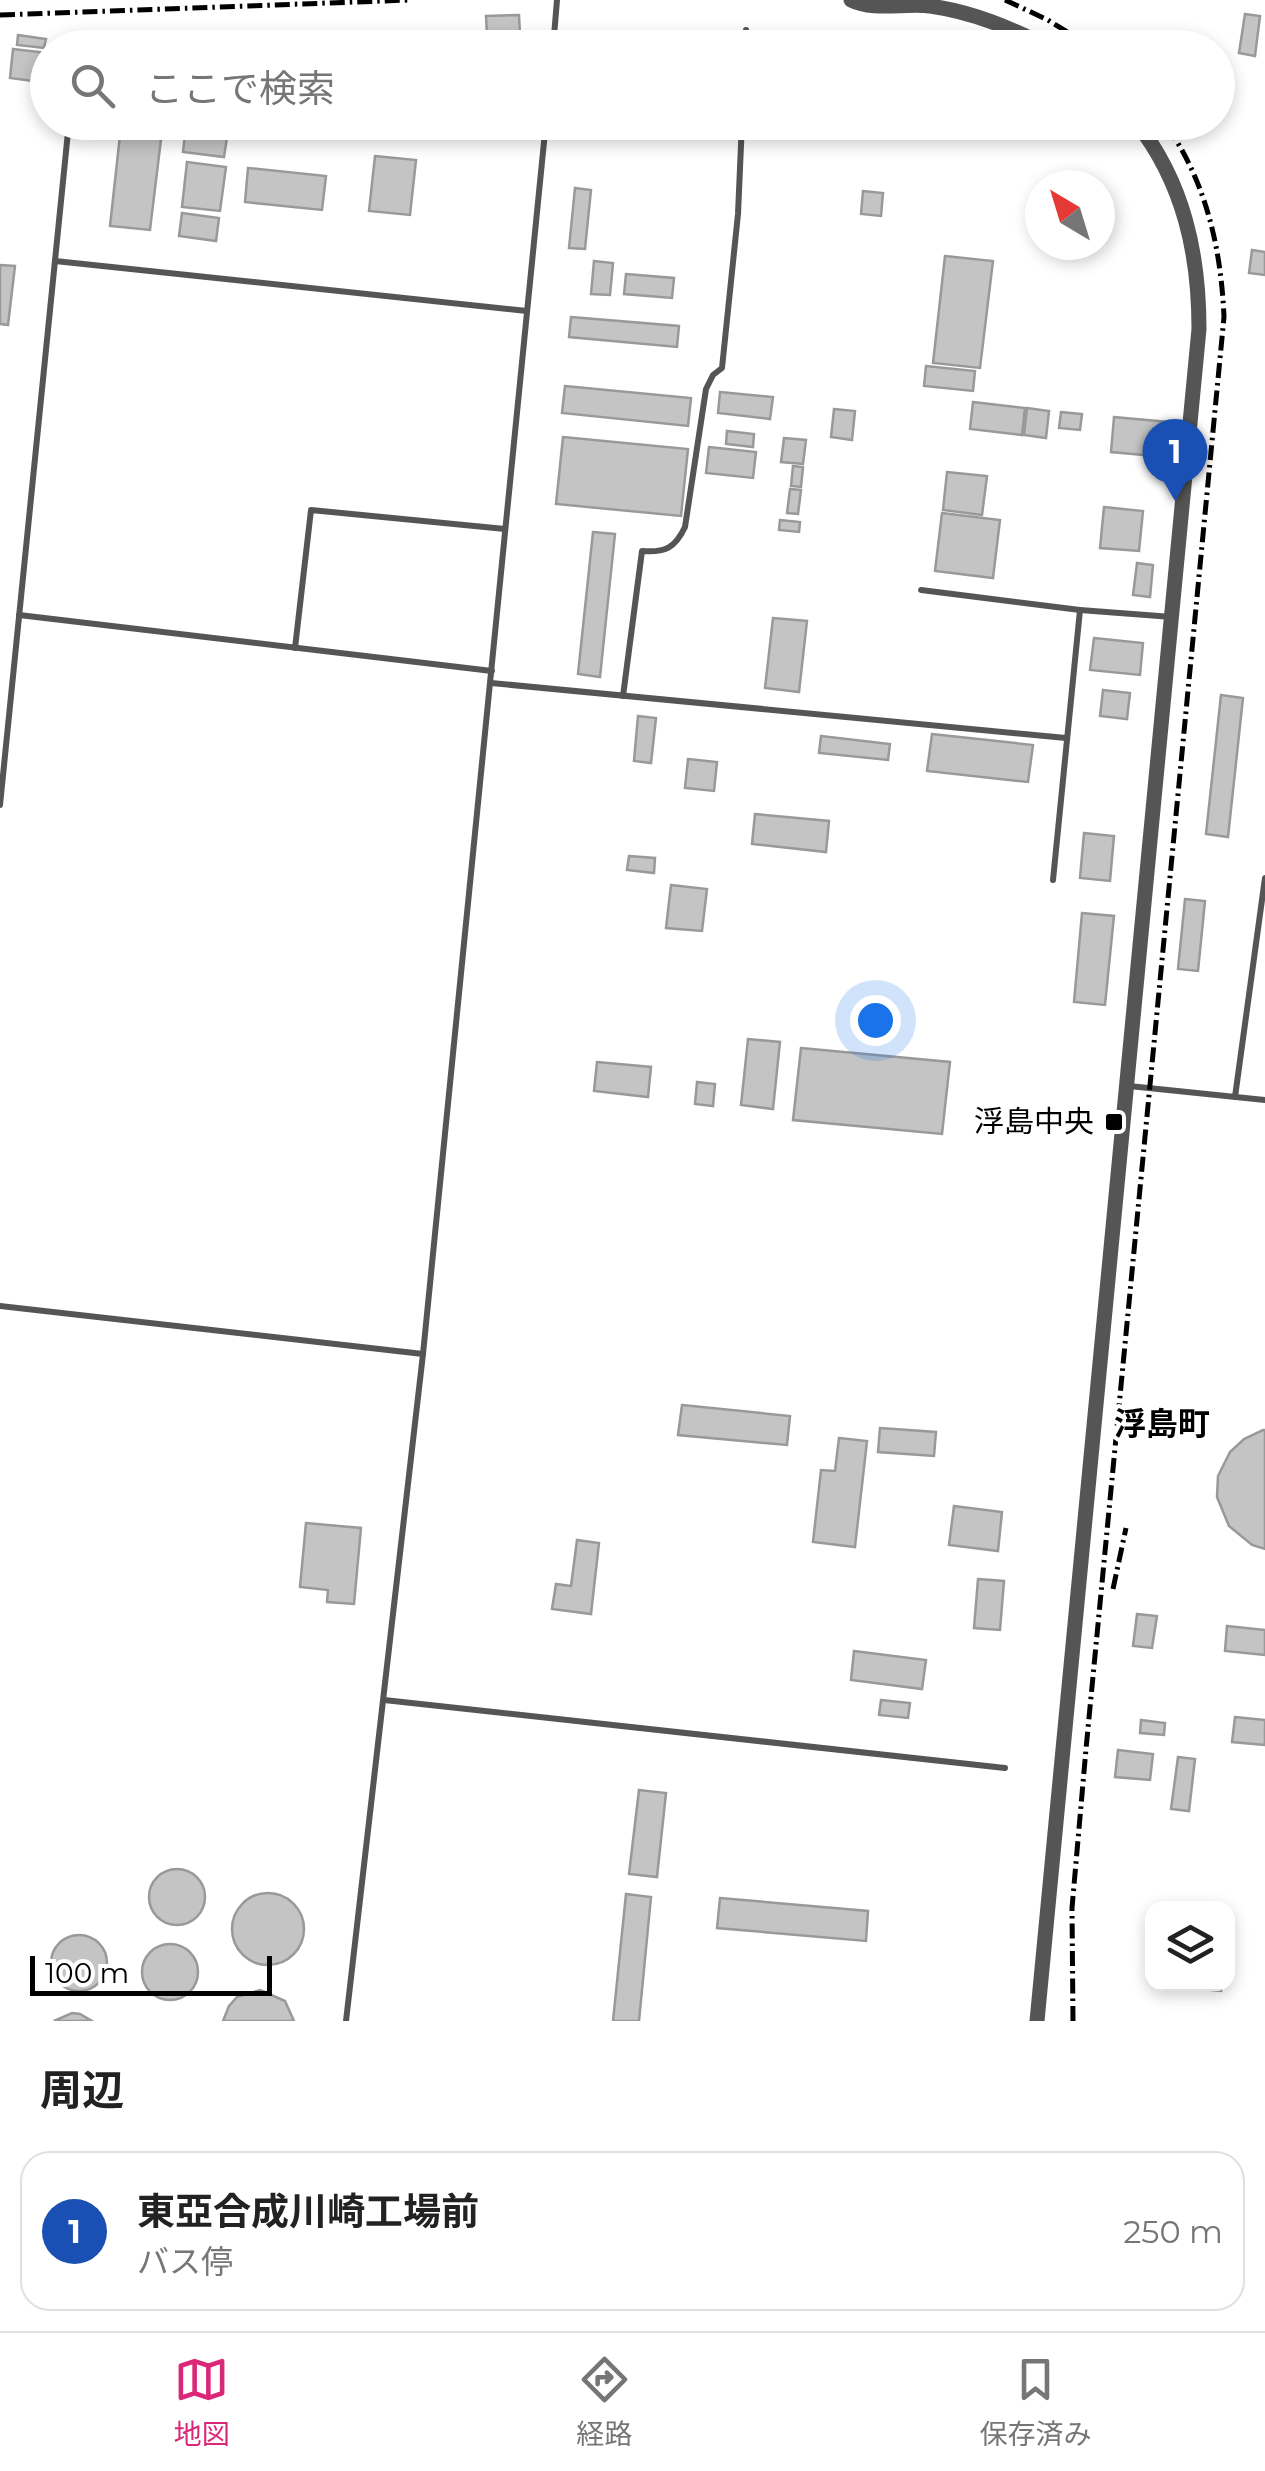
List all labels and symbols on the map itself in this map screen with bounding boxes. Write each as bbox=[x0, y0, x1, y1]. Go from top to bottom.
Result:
north arrow bbox=[1025, 170, 1115, 260]
pin: 1 bbox=[1142, 418, 1208, 501]
your location bbox=[850, 995, 901, 1046]
place label: 浮島中央 bbox=[974, 1103, 1094, 1140]
marker: 浮島中央 bbox=[1103, 1111, 1125, 1133]
district label: 浮島町 bbox=[1114, 1404, 1210, 1443]
scale bar bbox=[30, 1951, 272, 1996]

